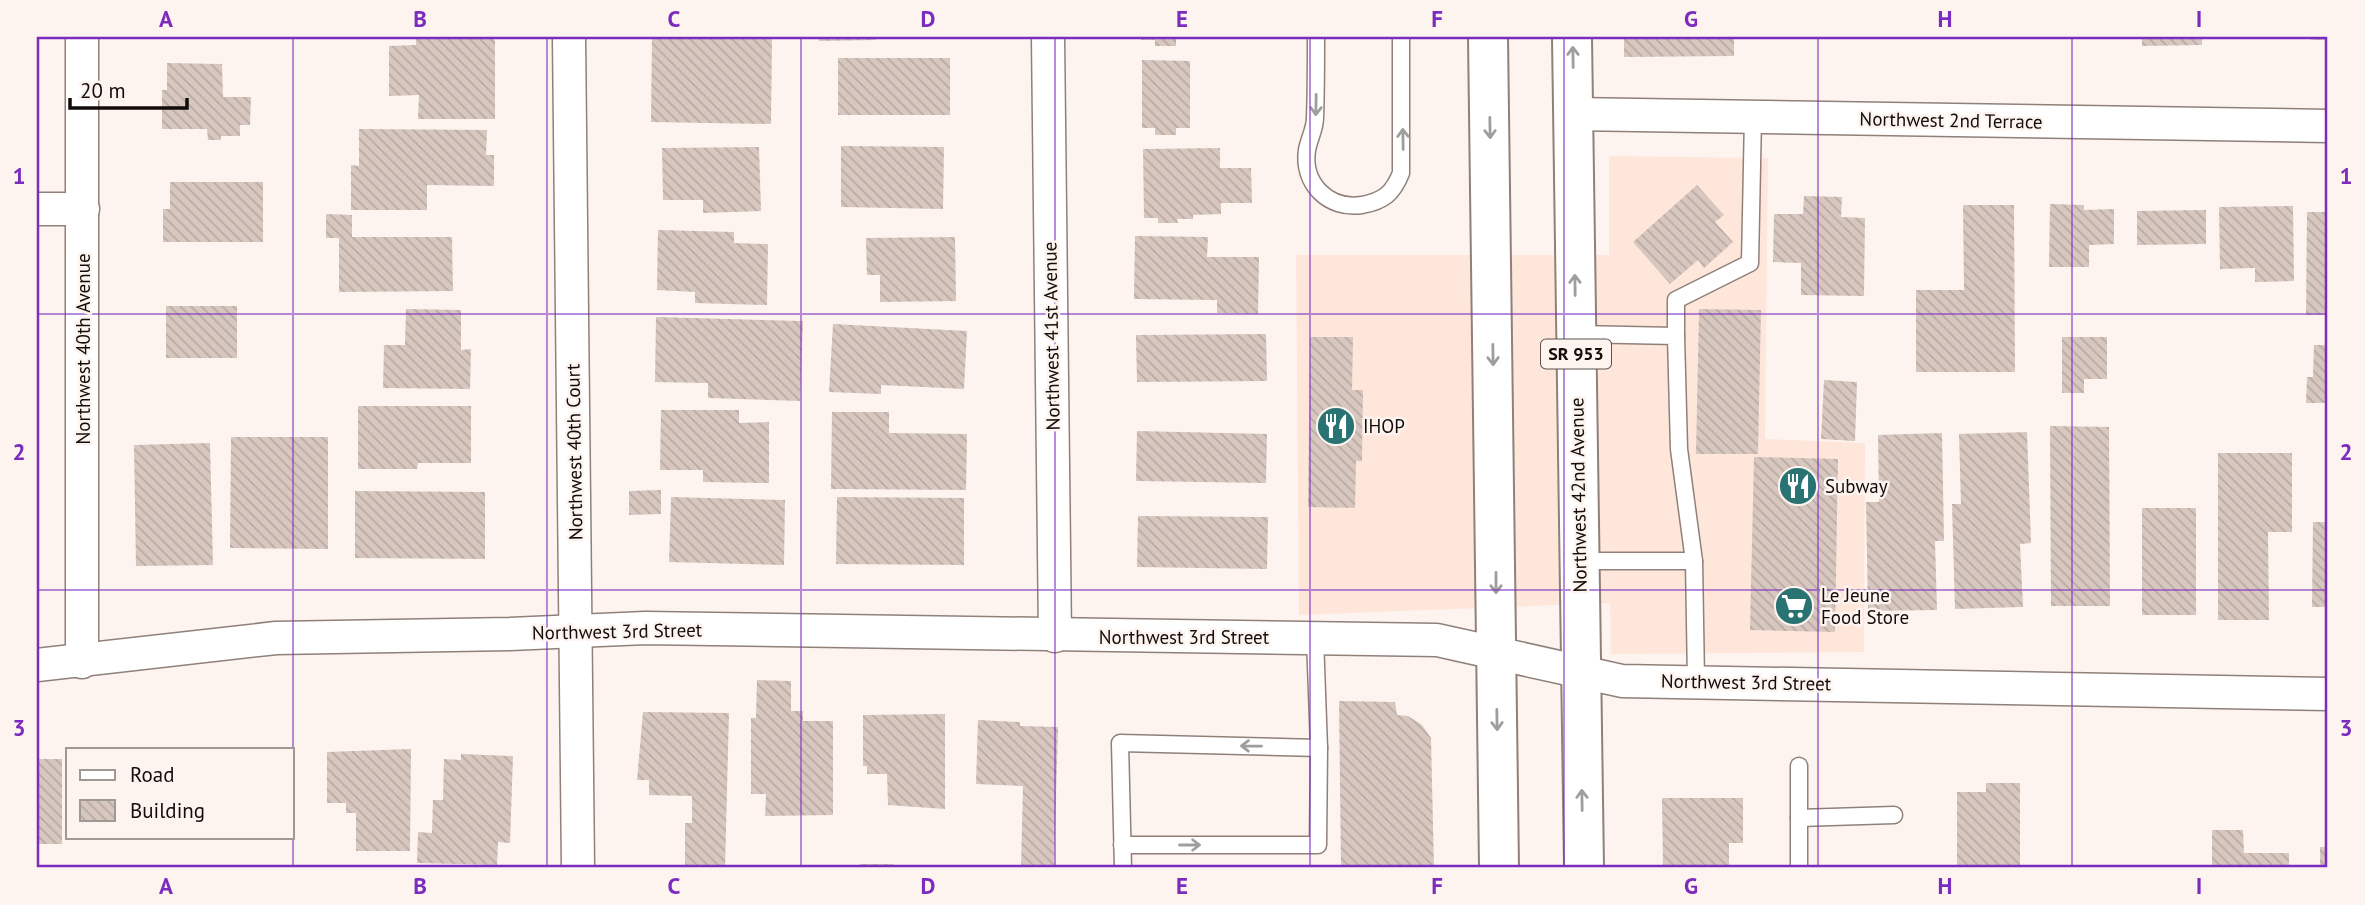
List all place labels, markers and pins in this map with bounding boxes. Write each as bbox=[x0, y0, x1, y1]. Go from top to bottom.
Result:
restaurant icon: IHOP bbox=[1315, 405, 1357, 447]
place label: IHOP bbox=[1363, 414, 1405, 438]
restaurant icon: Subway bbox=[1777, 465, 1819, 507]
place label: Subway bbox=[1825, 474, 1888, 498]
place label: Le Jeune Food Store bbox=[1821, 583, 1909, 629]
supermarket icon: Le Jeune Food Store bbox=[1773, 585, 1815, 627]

